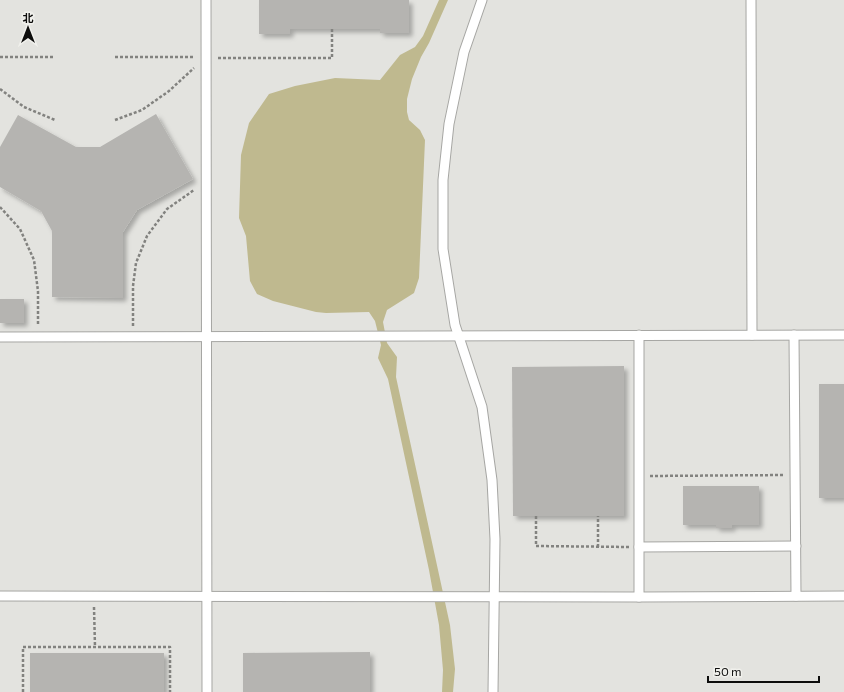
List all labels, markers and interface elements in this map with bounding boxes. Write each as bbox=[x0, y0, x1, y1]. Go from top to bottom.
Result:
north arrow bbox=[8, 8, 48, 48]
text: 北 bbox=[23, 11, 34, 24]
scale bar bbox=[708, 658, 819, 684]
text: 50 m bbox=[714, 664, 742, 678]

